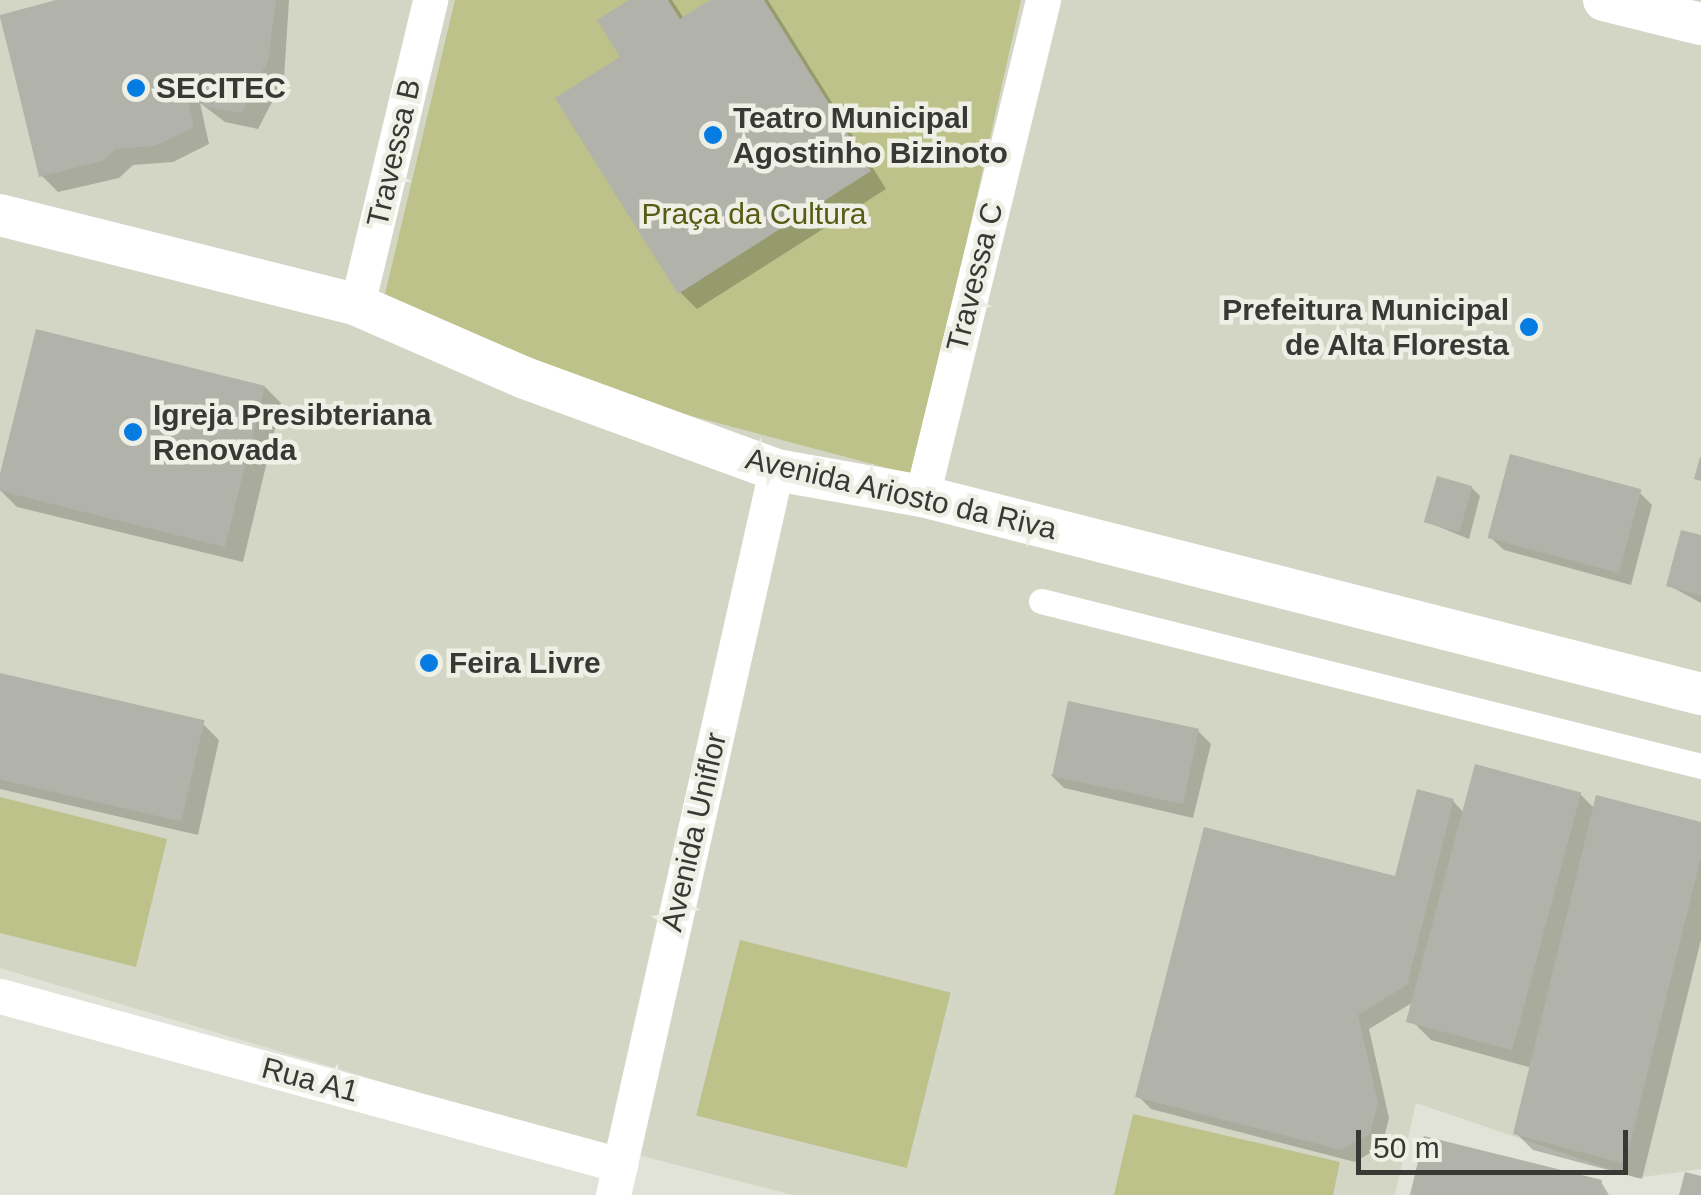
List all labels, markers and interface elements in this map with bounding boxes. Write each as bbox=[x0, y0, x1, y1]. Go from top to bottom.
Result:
place label: SECITEC bbox=[156, 70, 286, 106]
street label: Travessa B bbox=[360, 76, 428, 230]
marker: SECITEC bbox=[125, 77, 147, 99]
place label: Teatro Municipal Agostinho Bizinoto bbox=[733, 100, 1008, 170]
marker: Teatro Municipal Agostinho Bizinoto bbox=[702, 124, 724, 146]
park label: Praça da Cultura bbox=[641, 196, 867, 232]
street label: Travessa C bbox=[939, 199, 1011, 355]
place label: Prefeitura Municipal de Alta Floresta bbox=[1222, 292, 1509, 362]
marker: Prefeitura Municipal de Alta Floresta bbox=[1518, 316, 1540, 338]
place label: Igreja Presibteriana Renovada bbox=[153, 397, 431, 468]
marker: Igreja Presibteriana Renovada bbox=[122, 421, 144, 443]
street label: Avenida Ariosto da Riva bbox=[741, 441, 1061, 547]
place label: Feira Livre bbox=[449, 645, 601, 681]
marker: Feira Livre bbox=[418, 652, 440, 674]
street label: Avenida Uniflor bbox=[654, 729, 734, 935]
street label: Rua A1 bbox=[257, 1050, 363, 1110]
scale bar bbox=[1361, 1110, 1634, 1172]
text: 50 m bbox=[1373, 1131, 1440, 1164]

